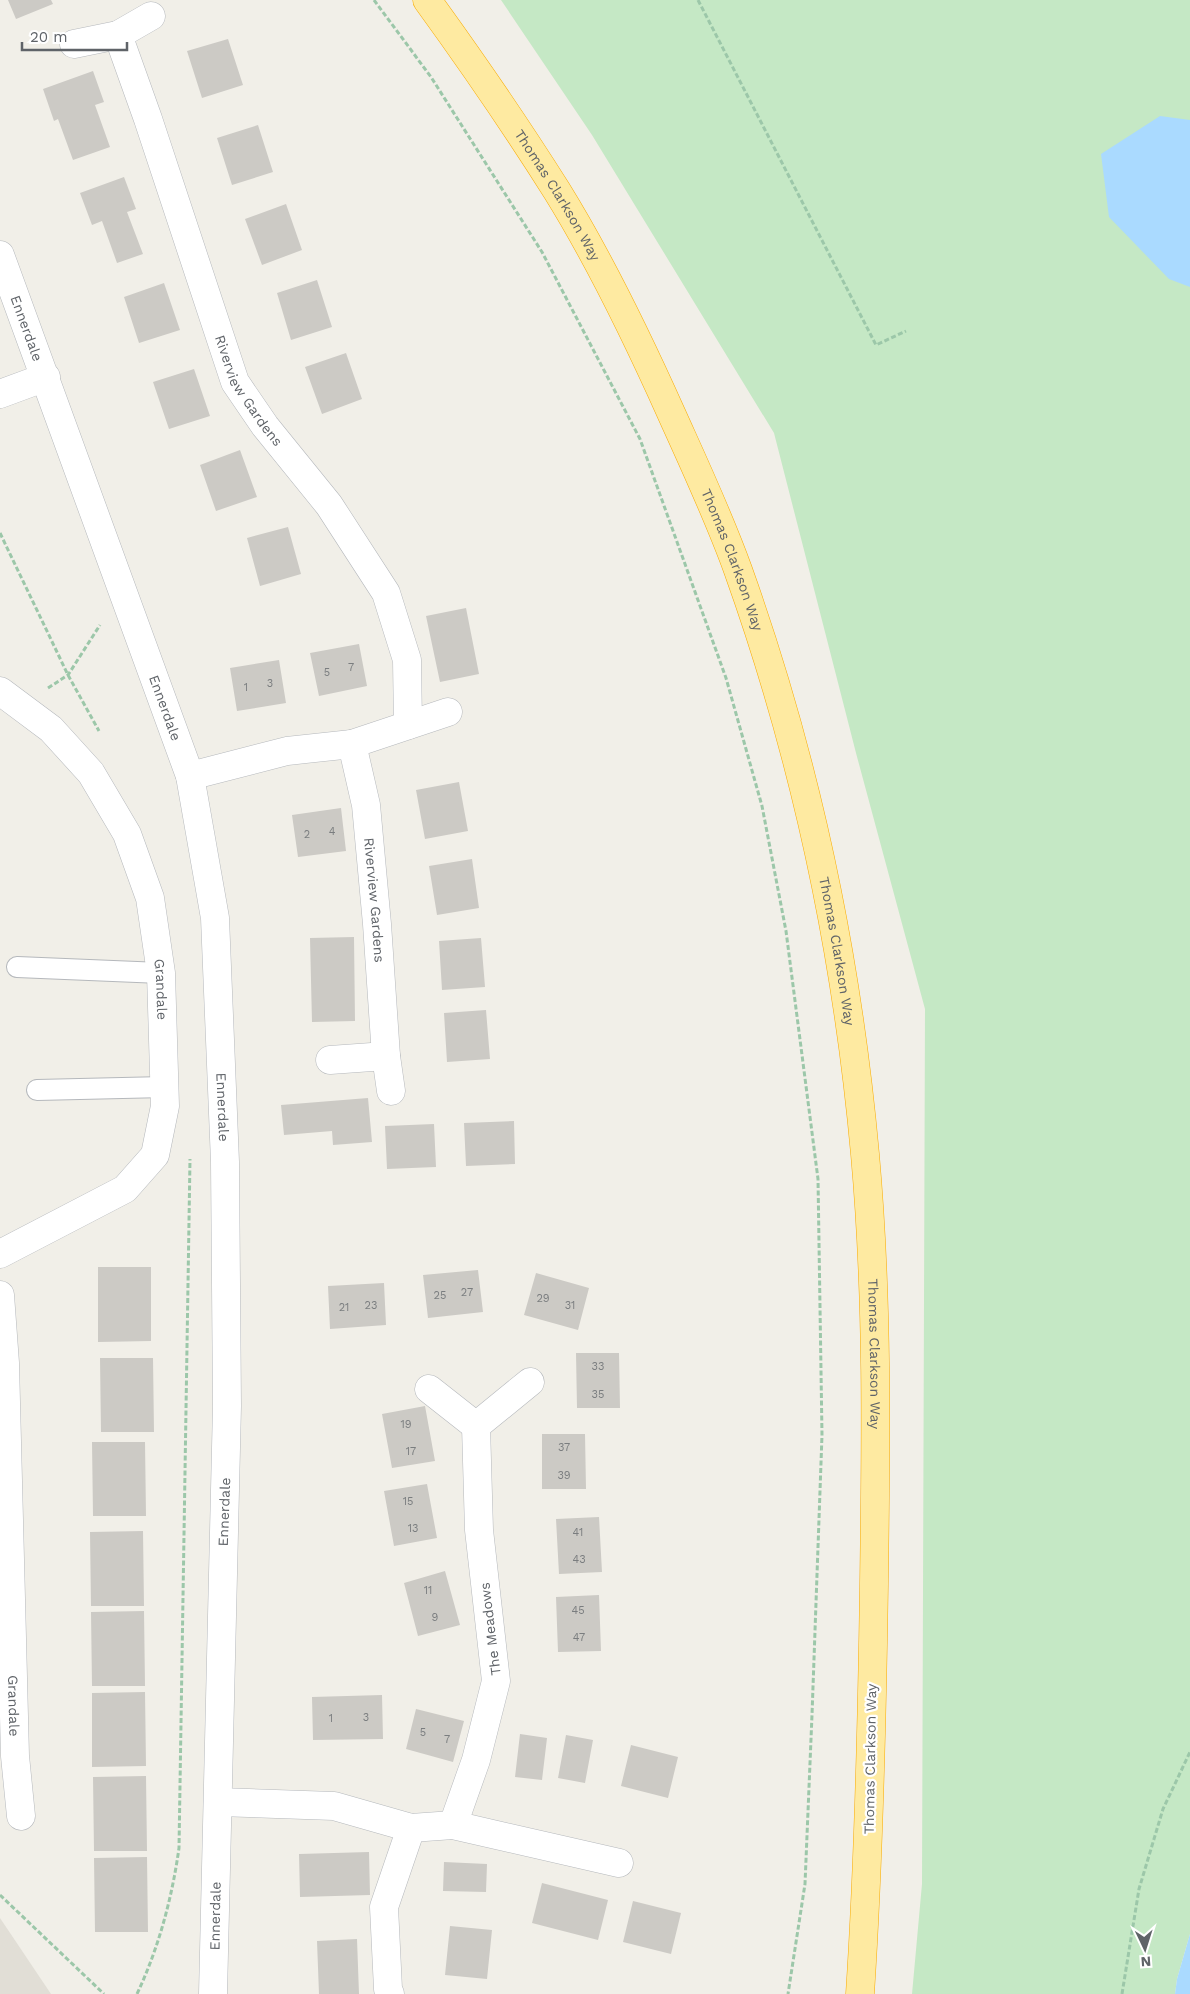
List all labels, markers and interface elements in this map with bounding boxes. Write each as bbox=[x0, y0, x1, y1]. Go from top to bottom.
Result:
scale bar bbox=[22, 20, 128, 52]
text: 20 m bbox=[30, 28, 68, 46]
street label: Thomas Clarkson Way bbox=[512, 127, 604, 264]
street label: Ennerdale bbox=[7, 293, 46, 363]
street label: Riverview Gardens bbox=[212, 333, 286, 449]
street label: Thomas Clarkson Way bbox=[698, 486, 766, 634]
house number: 7 bbox=[348, 661, 354, 674]
house number: 5 bbox=[324, 666, 330, 679]
street label: Ennerdale bbox=[146, 673, 184, 743]
house number: 3 bbox=[267, 677, 273, 690]
house number: 1 bbox=[244, 681, 248, 694]
house number: 4 bbox=[329, 825, 336, 838]
house number: 2 bbox=[304, 828, 310, 841]
street label: Riverview Gardens bbox=[361, 837, 388, 963]
street label: Thomas Clarkson Way bbox=[816, 875, 858, 1027]
street label: Grandale bbox=[151, 958, 170, 1020]
street label: Ennerdale bbox=[213, 1072, 232, 1142]
street label: Thomas Clarkson Way bbox=[865, 1278, 883, 1430]
house number: 27 bbox=[461, 1286, 473, 1299]
house number: 25 bbox=[434, 1289, 446, 1302]
house number: 29 bbox=[536, 1292, 550, 1305]
house number: 23 bbox=[365, 1299, 377, 1312]
house number: 31 bbox=[565, 1299, 575, 1312]
house number: 21 bbox=[339, 1301, 349, 1314]
house number: 33 bbox=[592, 1360, 604, 1373]
house number: 35 bbox=[592, 1388, 604, 1401]
house number: 19 bbox=[400, 1418, 412, 1431]
house number: 37 bbox=[558, 1441, 570, 1454]
house number: 17 bbox=[406, 1445, 416, 1458]
house number: 39 bbox=[557, 1469, 571, 1482]
street label: Ennerdale bbox=[215, 1477, 233, 1547]
house number: 15 bbox=[403, 1495, 413, 1508]
house number: 13 bbox=[408, 1522, 418, 1535]
house number: 41 bbox=[573, 1526, 583, 1539]
house number: 43 bbox=[572, 1553, 586, 1566]
street label: The Meadows bbox=[476, 1582, 504, 1676]
house number: 11 bbox=[424, 1584, 432, 1597]
house number: 45 bbox=[571, 1604, 585, 1617]
house number: 9 bbox=[432, 1611, 439, 1624]
house number: 47 bbox=[573, 1631, 585, 1644]
street label: Grandale bbox=[5, 1675, 22, 1737]
street label: Thomas Clarkson Way bbox=[861, 1683, 879, 1834]
house number: 3 bbox=[363, 1711, 369, 1724]
house number: 1 bbox=[329, 1712, 333, 1725]
house number: 5 bbox=[420, 1726, 426, 1739]
house number: 7 bbox=[444, 1733, 450, 1746]
street label: Ennerdale bbox=[206, 1881, 224, 1951]
north arrow bbox=[1120, 1924, 1170, 1974]
text: N bbox=[1140, 1954, 1152, 1970]

